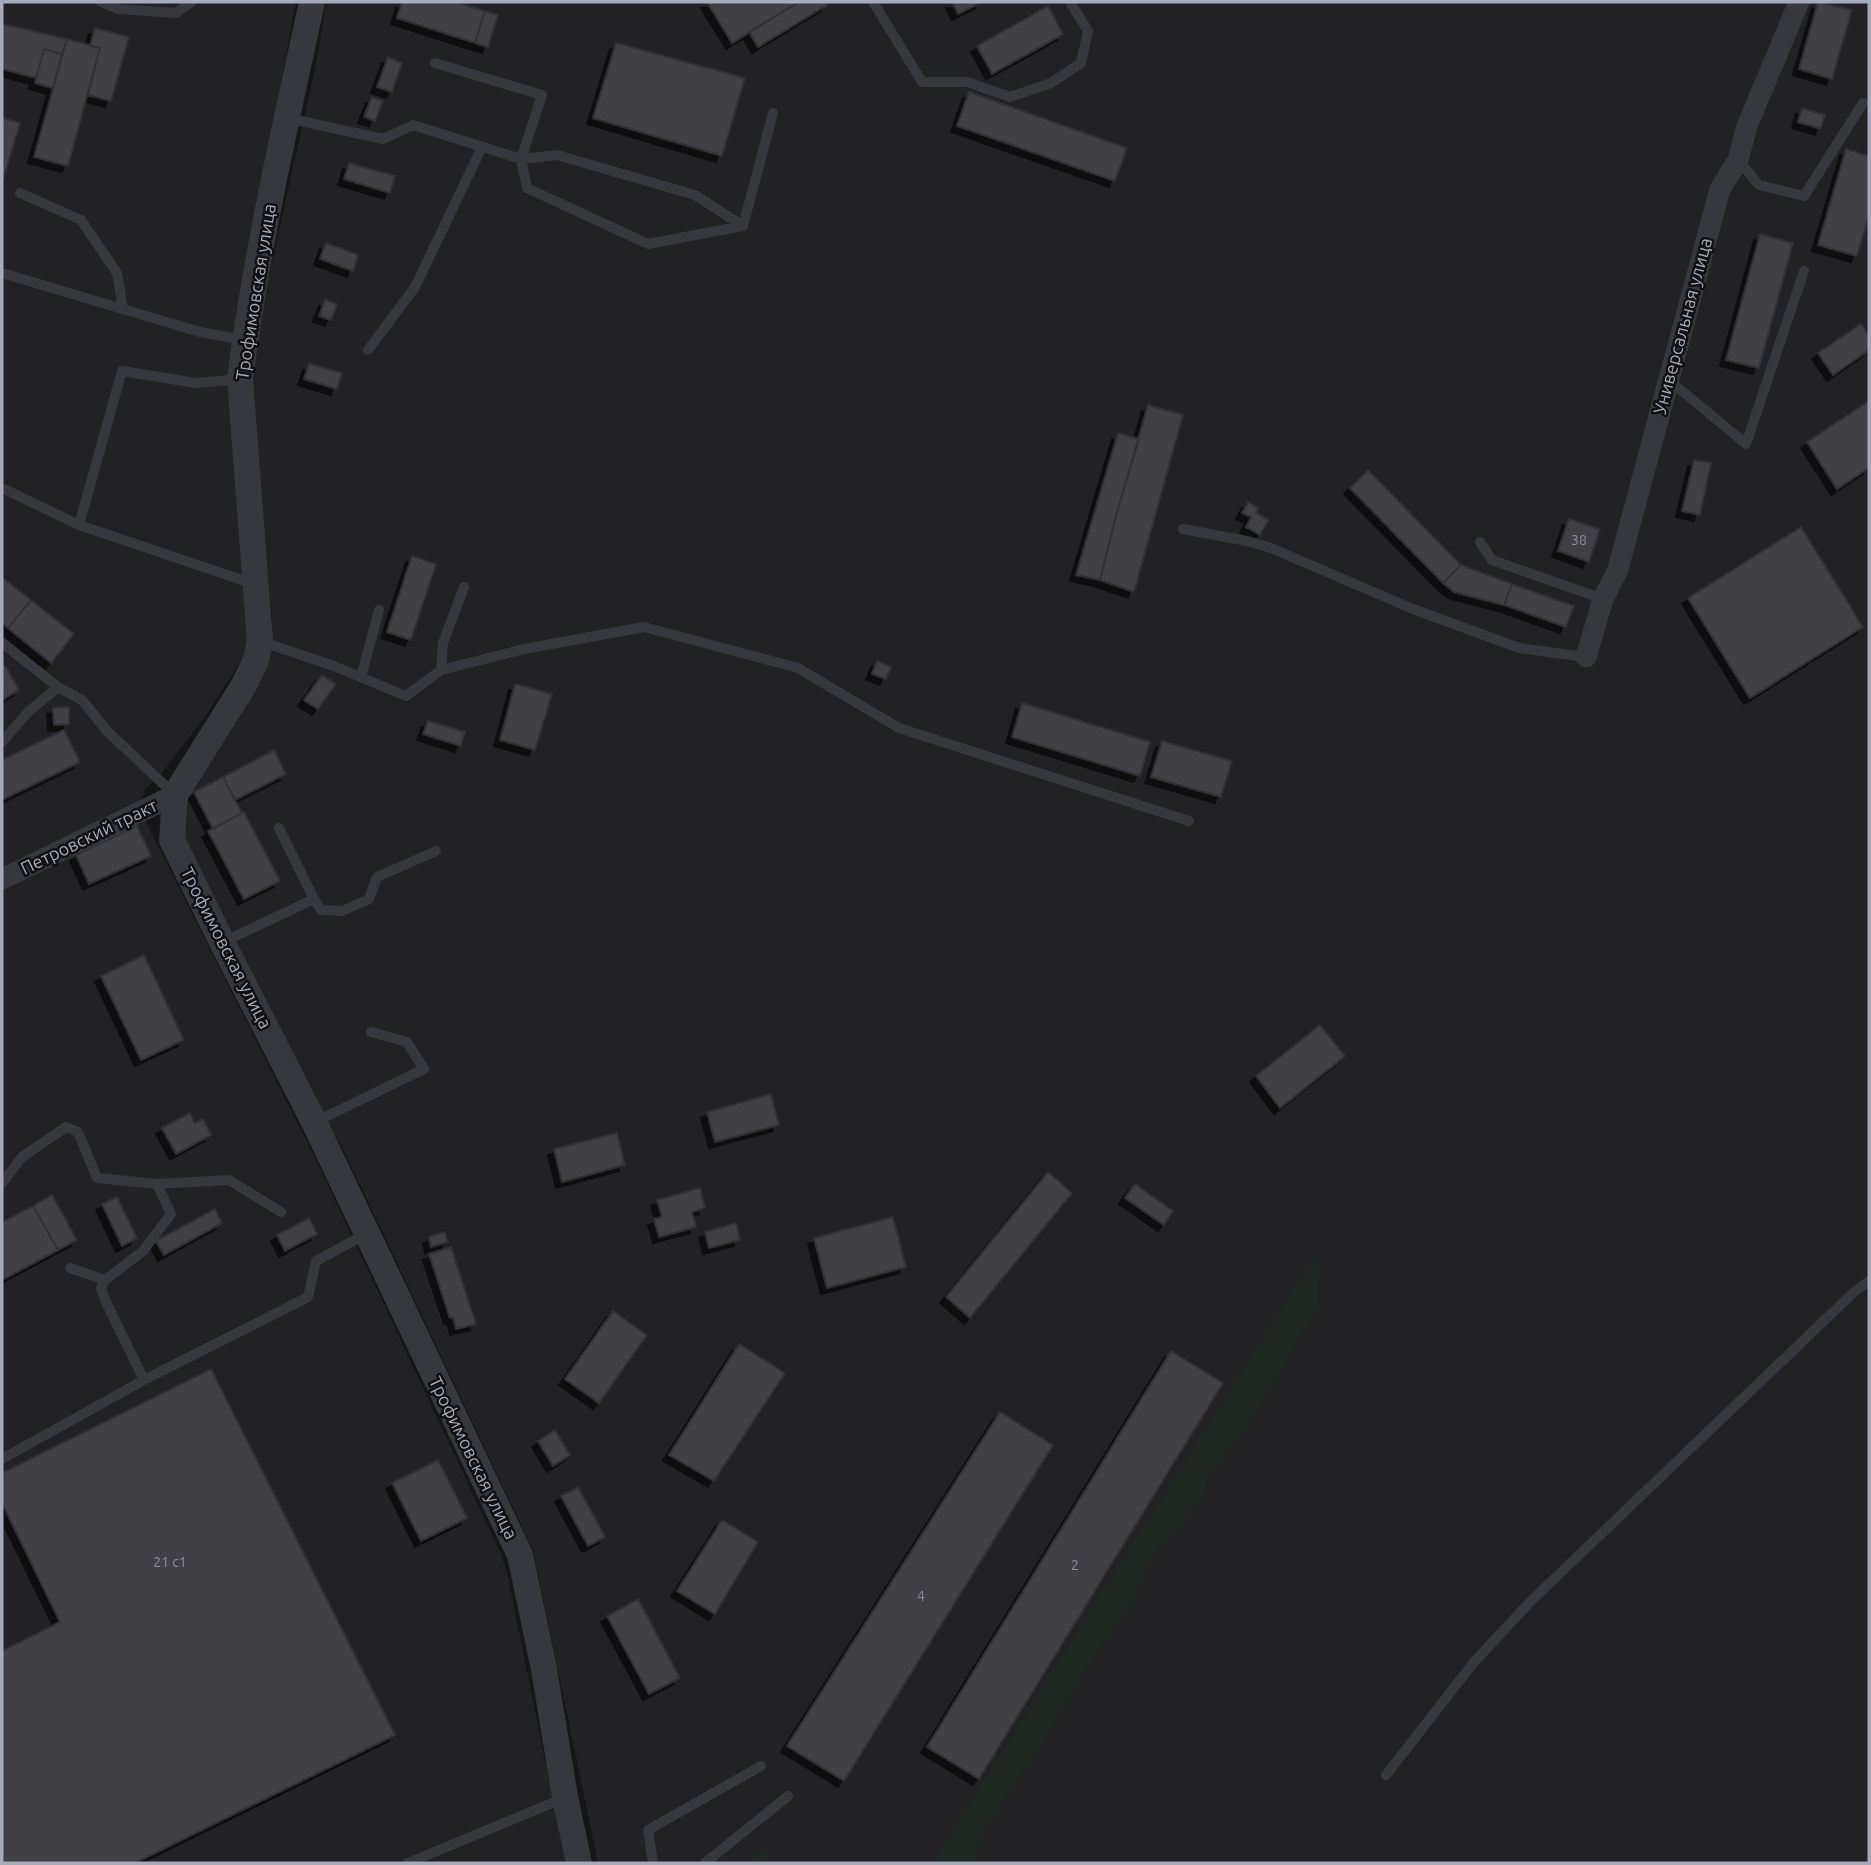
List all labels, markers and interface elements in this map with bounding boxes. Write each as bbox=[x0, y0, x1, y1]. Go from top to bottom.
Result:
street label: Трофимовская улица bbox=[231, 202, 279, 382]
street label: Универсальная улица bbox=[1649, 235, 1715, 416]
house number: 38 bbox=[1571, 532, 1587, 548]
street label: Петровский тракт bbox=[17, 794, 160, 878]
street label: Трофимовская улица bbox=[177, 864, 276, 1032]
street label: Трофимовская улица bbox=[426, 1373, 522, 1542]
house number: 21 с1 bbox=[153, 1554, 187, 1570]
house number: 2 bbox=[1071, 1557, 1079, 1573]
house number: 4 bbox=[917, 1588, 925, 1604]

